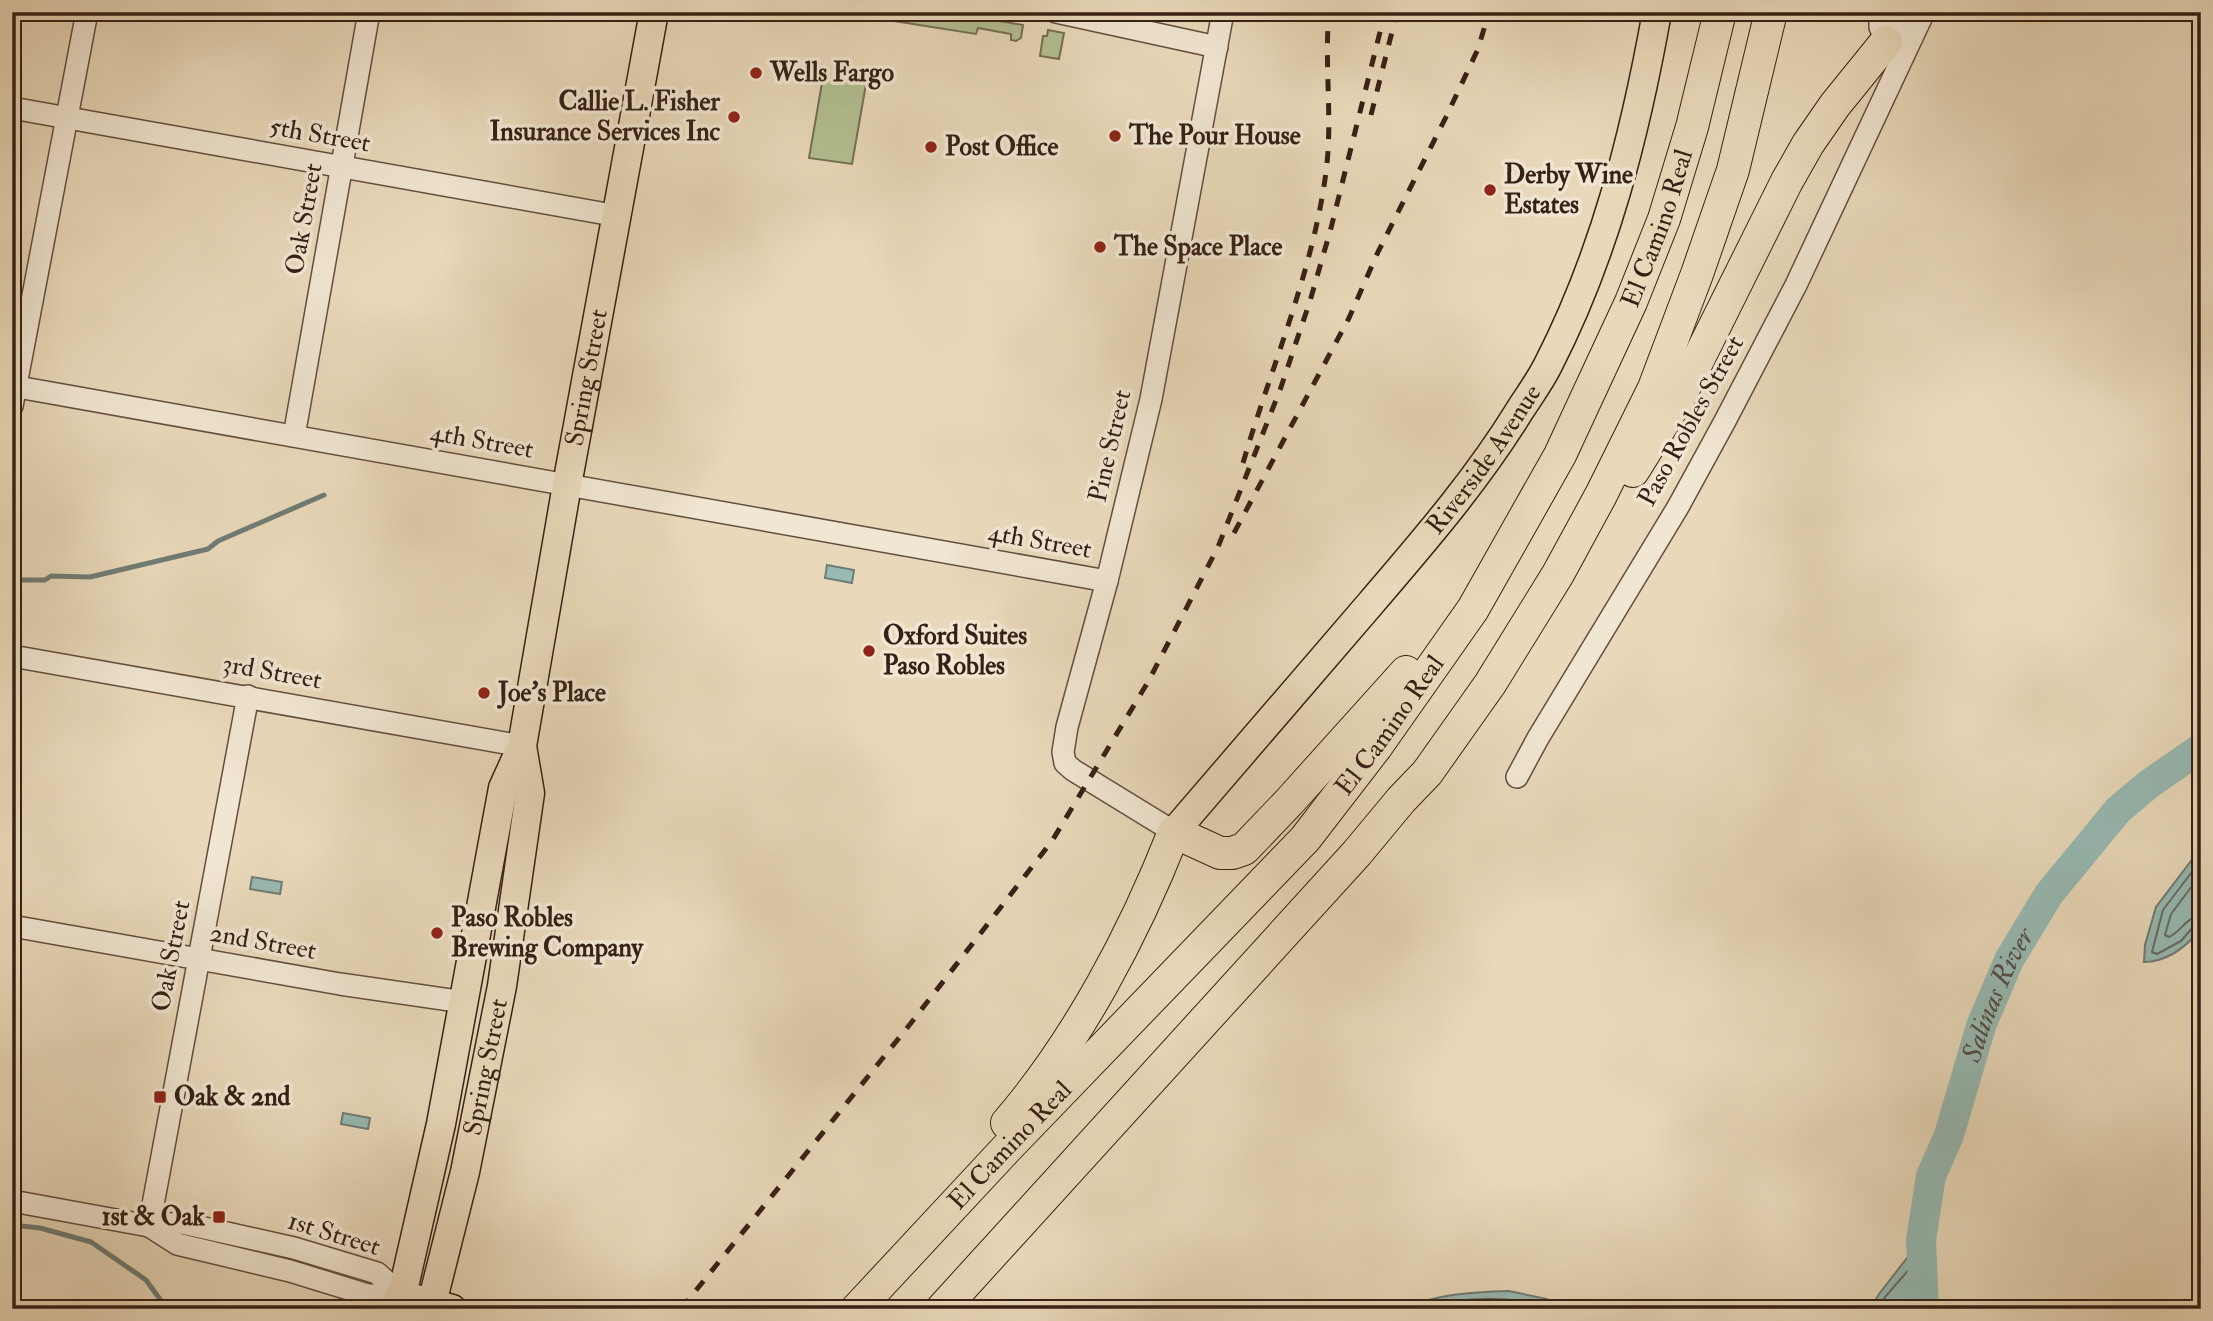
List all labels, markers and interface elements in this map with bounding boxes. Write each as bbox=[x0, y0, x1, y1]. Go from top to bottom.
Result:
place label: Wells Fargo bbox=[769, 57, 894, 90]
marker: Wells Fargo bbox=[748, 65, 764, 81]
place label: Callie L. Fisher Insurance Services Inc bbox=[490, 86, 721, 148]
marker: Callie L. Fisher Insurance Services Inc bbox=[726, 109, 742, 125]
street label: 5th Street bbox=[267, 110, 373, 160]
place label: The Pour House bbox=[1128, 120, 1301, 152]
marker: The Pour House bbox=[1107, 128, 1123, 144]
place label: Post Office bbox=[945, 131, 1058, 163]
marker: Post Office bbox=[923, 139, 939, 155]
street label: El Camino Real bbox=[1614, 145, 1700, 312]
place label: Derby Wine Estates bbox=[1504, 159, 1633, 221]
street label: Oak Street bbox=[278, 161, 330, 277]
marker: Derby Wine Estates bbox=[1482, 182, 1498, 198]
place label: The Space Place bbox=[1113, 231, 1282, 264]
marker: The Space Place bbox=[1092, 239, 1108, 255]
street label: Spring Street bbox=[558, 307, 615, 449]
street label: Paso Robles Street bbox=[1631, 330, 1751, 512]
street label: Riverside Avenue bbox=[1419, 378, 1549, 541]
street label: Pine Street bbox=[1082, 387, 1138, 505]
street label: 4th Street bbox=[428, 416, 536, 466]
street label: 4th Street bbox=[986, 516, 1094, 566]
place label: Oxford Suites Paso Robles bbox=[883, 620, 1027, 682]
marker: Oxford Suites Paso Robles bbox=[861, 643, 877, 659]
street label: 3rd Street bbox=[220, 648, 324, 696]
street label: El Camino Real bbox=[1328, 649, 1452, 802]
place label: Joe’s Place bbox=[496, 677, 606, 709]
marker: Joe’s Place bbox=[476, 685, 492, 701]
street label: Oak Street bbox=[145, 898, 197, 1014]
place label: Paso Robles Brewing Company bbox=[451, 902, 645, 965]
street label: 2nd Street bbox=[207, 917, 319, 967]
water label: Salinas River bbox=[1954, 920, 2043, 1067]
marker: Paso Robles Brewing Company bbox=[429, 925, 445, 941]
street label: Spring Street bbox=[457, 996, 515, 1138]
street label: El Camino Real bbox=[941, 1074, 1079, 1217]
place label: Oak & 2nd bbox=[174, 1081, 291, 1113]
marker: Oak & 2nd bbox=[152, 1089, 168, 1105]
place label: 1st & Oak bbox=[101, 1201, 206, 1233]
street label: 1st Street bbox=[284, 1205, 384, 1263]
marker: 1st & Oak bbox=[211, 1209, 227, 1225]

